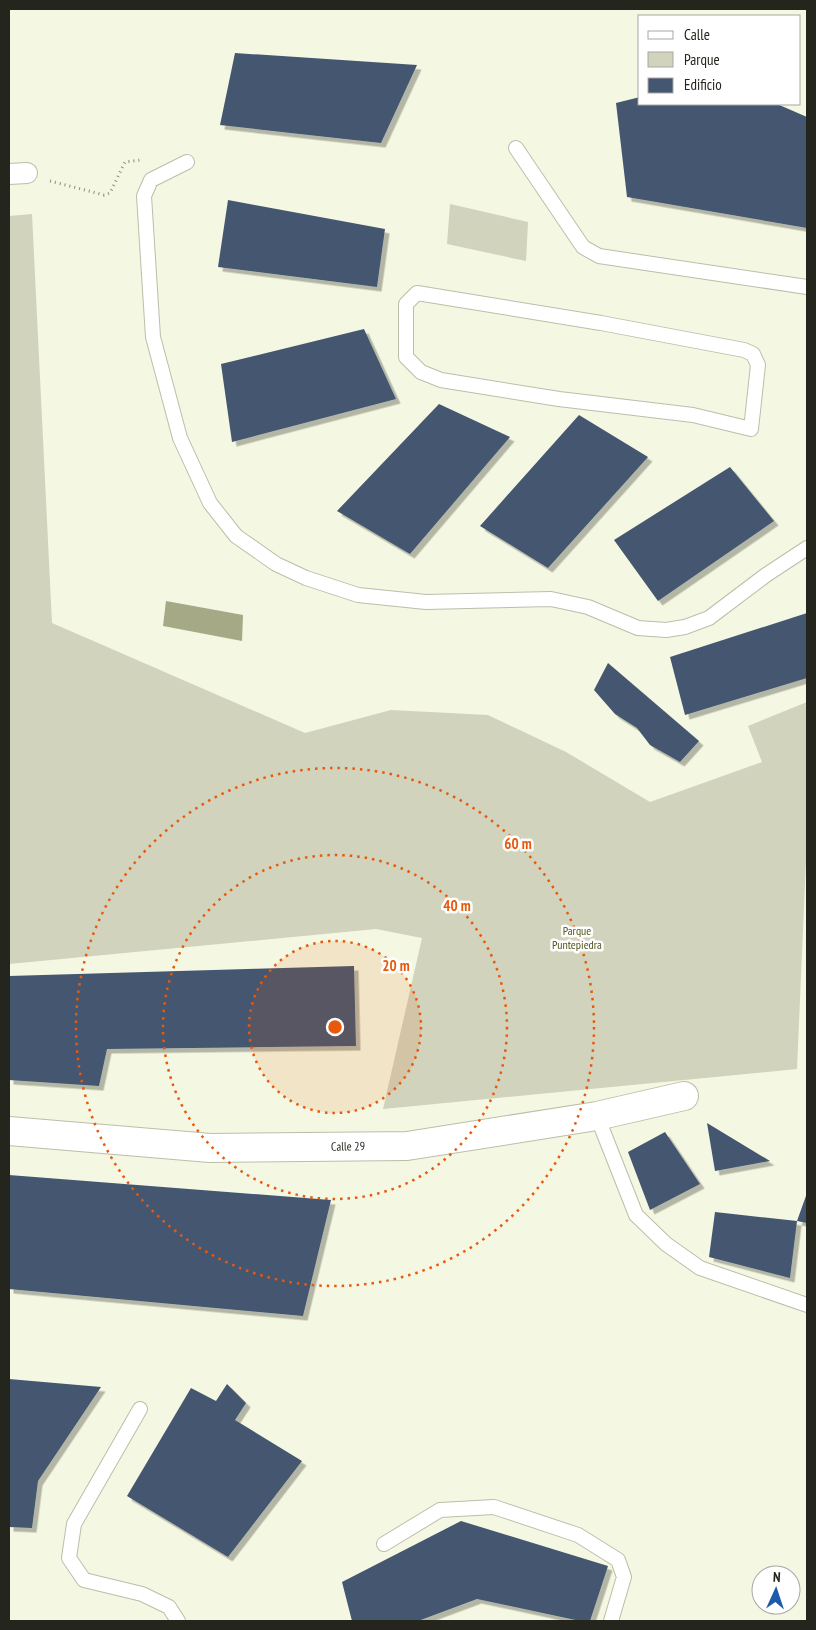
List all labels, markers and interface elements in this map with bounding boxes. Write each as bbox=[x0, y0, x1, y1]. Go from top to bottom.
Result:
legend bbox=[638, 15, 801, 105]
text: Calle bbox=[684, 25, 710, 44]
text: Parque bbox=[684, 50, 720, 69]
text: Edificio bbox=[684, 75, 722, 94]
text: 60 m bbox=[504, 834, 532, 853]
text: 40 m bbox=[443, 896, 471, 915]
park label: Parque Puntepiedra bbox=[552, 923, 602, 952]
text: 20 m bbox=[382, 956, 410, 975]
centre of rings bbox=[326, 1018, 344, 1036]
street label: Calle 29 bbox=[331, 1138, 365, 1154]
north arrow bbox=[751, 1565, 801, 1615]
text: N bbox=[772, 1568, 781, 1586]

